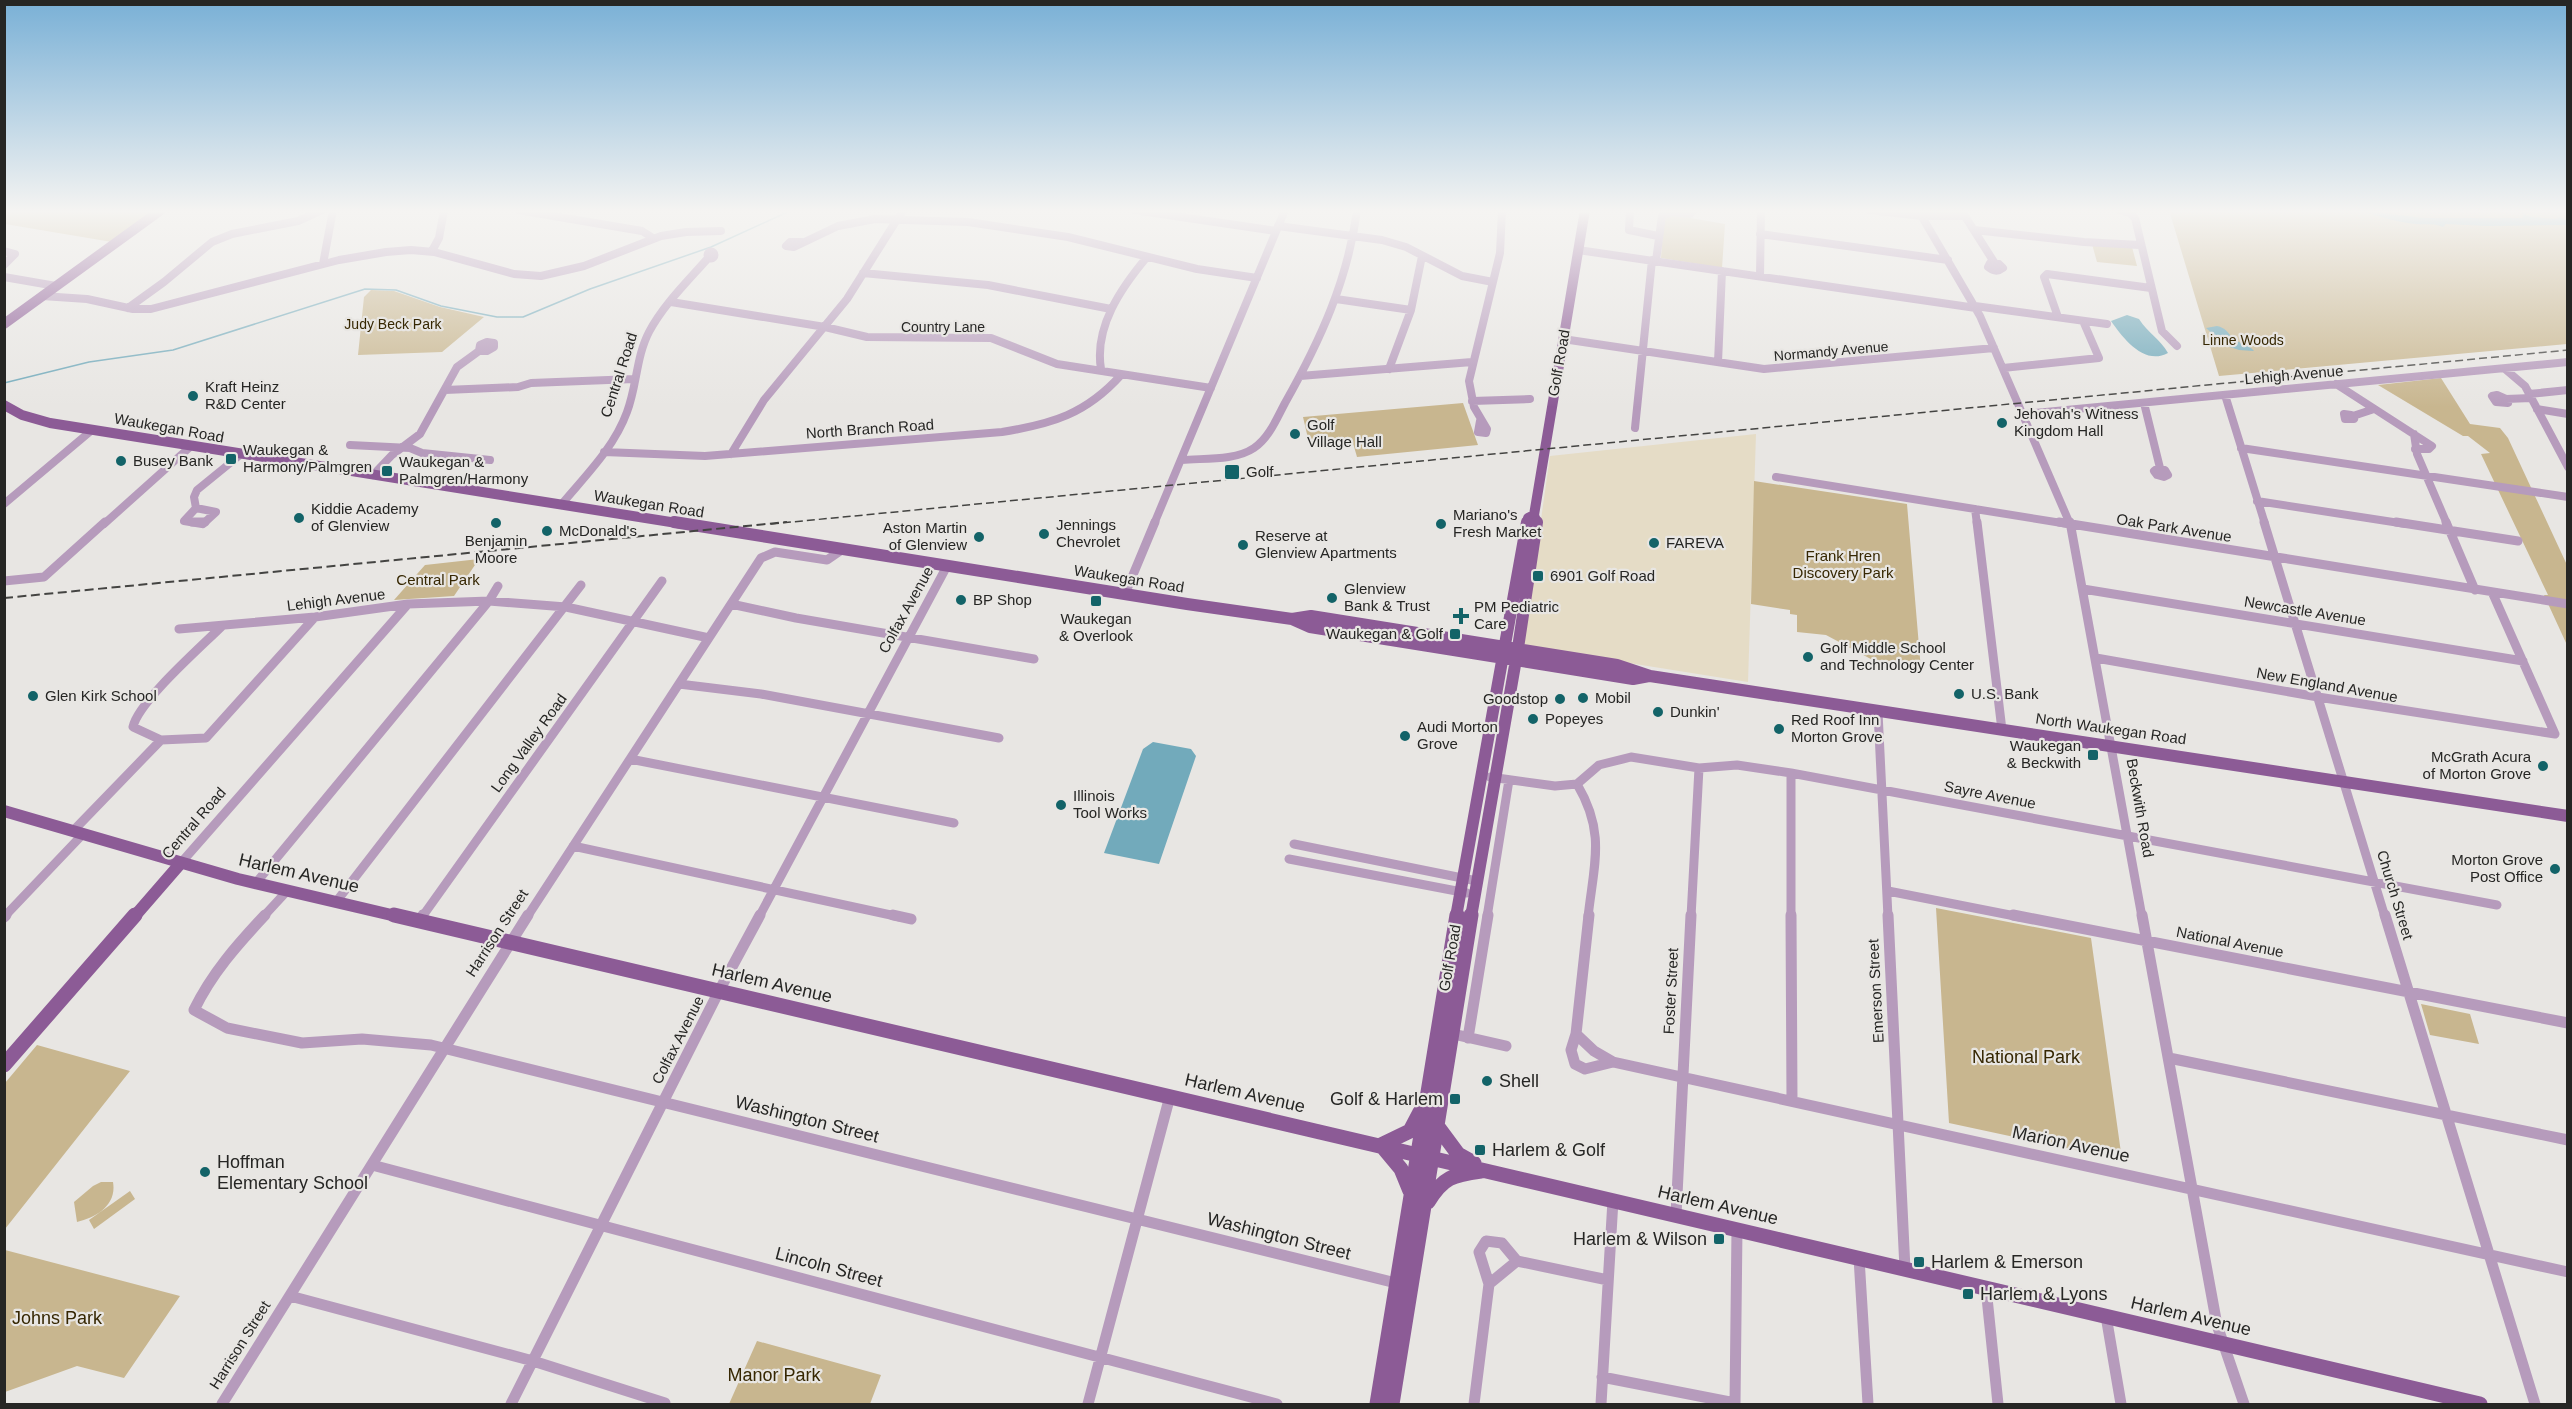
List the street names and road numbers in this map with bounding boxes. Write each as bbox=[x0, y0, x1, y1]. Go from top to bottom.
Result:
street label: Country Lane bbox=[901, 319, 985, 335]
street label: Golf Road bbox=[1544, 328, 1573, 398]
street label: Central Road bbox=[597, 330, 640, 420]
street label: Normandy Avenue bbox=[1773, 338, 1889, 364]
street label: Lehigh Avenue bbox=[2244, 362, 2344, 387]
street label: Waukegan Road bbox=[113, 409, 225, 446]
street label: North Branch Road bbox=[805, 416, 935, 441]
street label: Waukegan Road bbox=[593, 486, 705, 521]
street label: Oak Park Avenue bbox=[2115, 510, 2233, 545]
street label: Waukegan Road bbox=[1073, 561, 1185, 596]
street label: Colfax Avenue bbox=[875, 563, 936, 656]
street label: Lehigh Avenue bbox=[286, 585, 386, 614]
street label: Newcastle Avenue bbox=[2243, 592, 2367, 629]
street label: New England Avenue bbox=[2255, 664, 2399, 705]
street label: Long Valley Road bbox=[487, 690, 570, 795]
street label: North Waukegan Road bbox=[2035, 710, 2188, 748]
street label: Beckwith Road bbox=[2123, 757, 2158, 859]
street label: Sayre Avenue bbox=[1943, 777, 2037, 812]
street label: Central Road bbox=[158, 784, 229, 862]
street label: Church Street bbox=[2374, 848, 2417, 942]
street label: Harlem Avenue bbox=[237, 849, 361, 897]
street label: Harrison Street bbox=[462, 885, 532, 980]
street label: Golf Road bbox=[1435, 923, 1464, 993]
street label: National Avenue bbox=[2175, 923, 2285, 960]
street label: Emerson Street bbox=[1864, 938, 1887, 1044]
street label: Foster Street bbox=[1660, 946, 1681, 1035]
street label: Harlem Avenue bbox=[710, 959, 834, 1007]
street label: Colfax Avenue bbox=[648, 993, 707, 1087]
street label: Harlem Avenue bbox=[1183, 1069, 1307, 1117]
street label: Washington Street bbox=[733, 1091, 881, 1147]
street label: Marion Avenue bbox=[2010, 1122, 2132, 1166]
street label: Harlem Avenue bbox=[1656, 1181, 1780, 1229]
street label: Washington Street bbox=[1205, 1208, 1353, 1264]
street label: Lincoln Street bbox=[773, 1243, 885, 1291]
street label: Harlem Avenue bbox=[2129, 1292, 2253, 1340]
street label: Harrison Street bbox=[206, 1297, 274, 1392]

